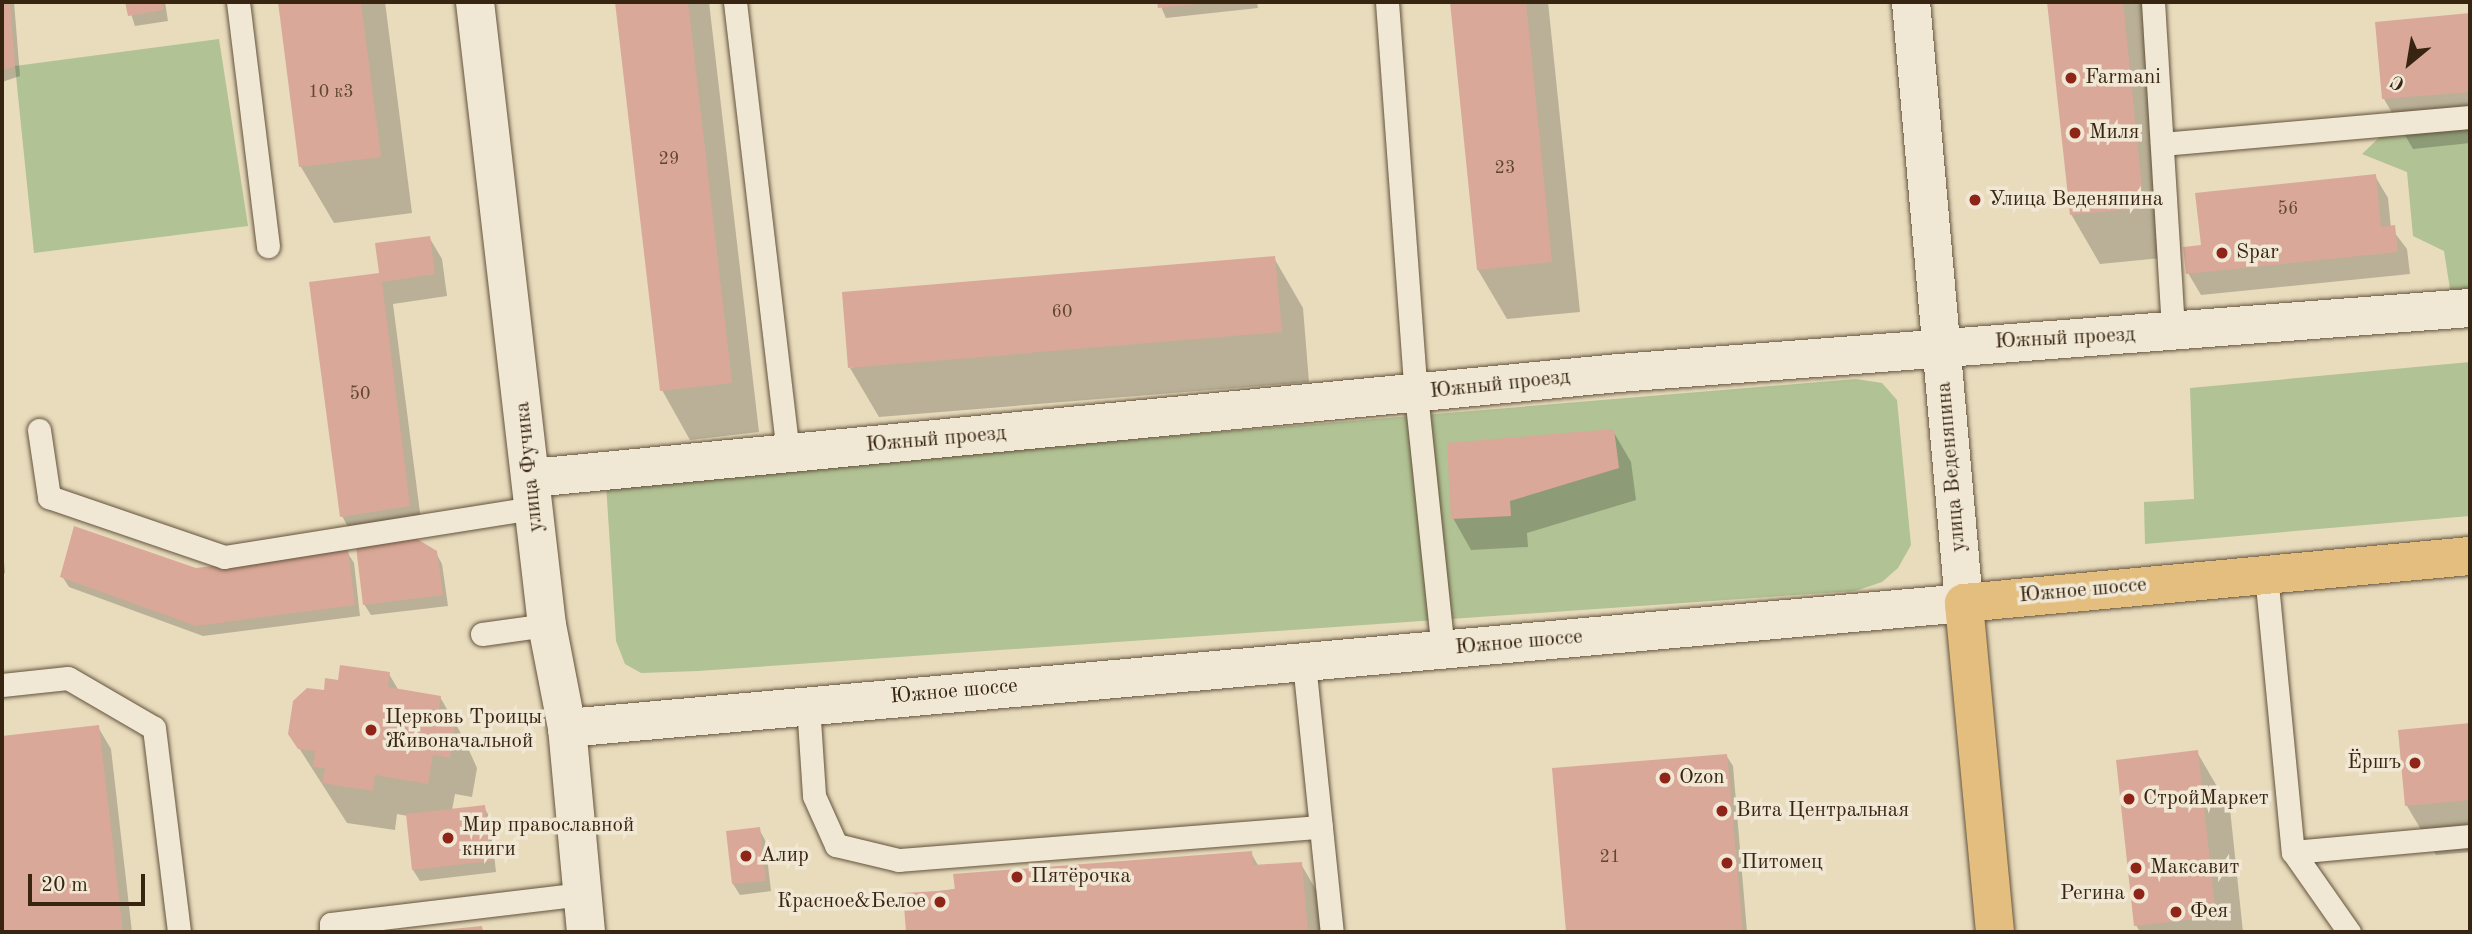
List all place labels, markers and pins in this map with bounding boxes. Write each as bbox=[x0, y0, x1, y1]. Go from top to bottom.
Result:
place label: Farmani bbox=[2085, 65, 2161, 91]
marker: Farmani bbox=[2063, 70, 2079, 86]
place label: Миля bbox=[2089, 120, 2139, 146]
marker: Миля bbox=[2067, 125, 2083, 141]
place label: Улица Веденяпина bbox=[1989, 187, 2163, 213]
marker: Улица Веденяпина bbox=[1967, 192, 1983, 208]
place label: Spar bbox=[2236, 240, 2279, 266]
marker: Spar bbox=[2214, 245, 2230, 261]
place label: Церковь Троицы Живоначальной bbox=[385, 705, 542, 755]
marker: Церковь Троицы Живоначальной bbox=[363, 722, 379, 738]
place label: Ёршъ bbox=[2347, 750, 2401, 776]
marker: Ёршъ bbox=[2407, 755, 2423, 771]
place label: Ozon bbox=[1679, 765, 1725, 791]
marker: Ozon bbox=[1657, 770, 1673, 786]
place label: СтройМаркет bbox=[2143, 786, 2269, 812]
marker: СтройМаркет bbox=[2121, 791, 2137, 807]
place label: Вита Центральная bbox=[1736, 798, 1909, 824]
marker: Вита Центральная bbox=[1714, 803, 1730, 819]
place label: Мир православной книги bbox=[462, 813, 634, 863]
marker: Мир православной книги bbox=[440, 830, 456, 846]
place label: Алир bbox=[760, 843, 809, 869]
marker: Алир bbox=[738, 848, 754, 864]
place label: Питомец bbox=[1741, 850, 1822, 876]
marker: Питомец bbox=[1719, 855, 1735, 871]
place label: Максавит bbox=[2150, 855, 2239, 881]
marker: Максавит bbox=[2128, 860, 2144, 876]
place label: Пятёрочка bbox=[1031, 864, 1131, 890]
marker: Пятёрочка bbox=[1009, 869, 1025, 885]
place label: Регина bbox=[2060, 881, 2125, 907]
marker: Регина bbox=[2131, 886, 2147, 902]
place label: Красное&Белое bbox=[777, 889, 926, 915]
marker: Красное&Белое bbox=[932, 894, 948, 910]
place label: Фея bbox=[2190, 899, 2228, 925]
marker: Фея bbox=[2168, 904, 2184, 920]

